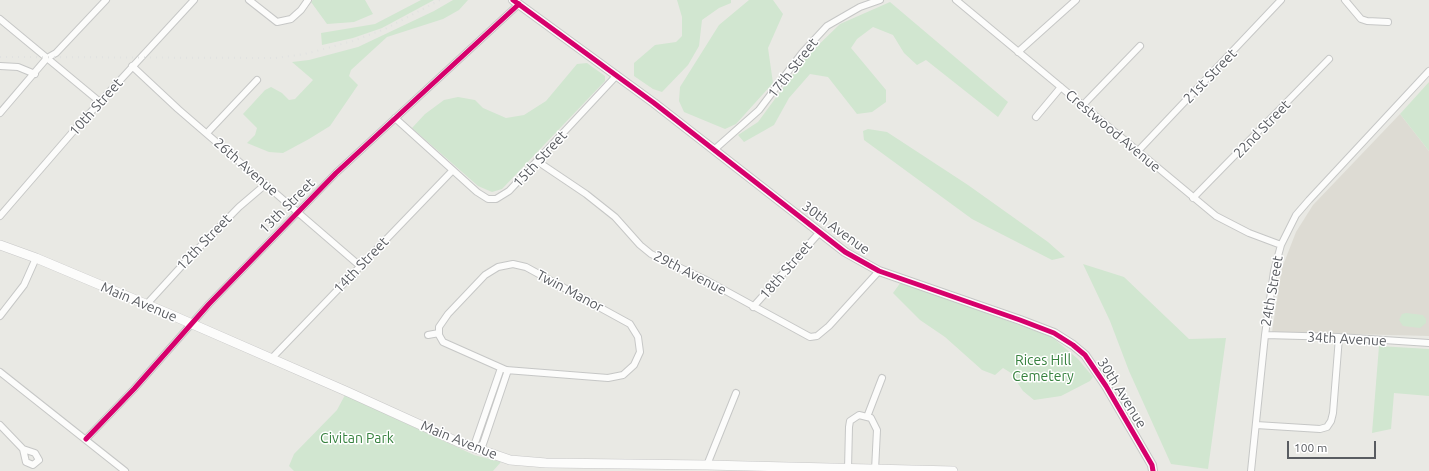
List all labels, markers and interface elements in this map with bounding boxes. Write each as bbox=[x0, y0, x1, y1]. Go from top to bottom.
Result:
street label: 17th Street bbox=[764, 35, 822, 101]
street label: 21st Street bbox=[1180, 45, 1240, 107]
street label: 10th Street bbox=[66, 75, 126, 139]
street label: Crestwood Avenue bbox=[1062, 86, 1164, 176]
street label: 22nd Street bbox=[1230, 96, 1294, 162]
street label: 15th Street bbox=[509, 127, 571, 191]
street label: 26th Avenue bbox=[210, 135, 282, 199]
street label: 13th Street bbox=[256, 175, 318, 237]
street label: 30th Avenue bbox=[799, 198, 873, 258]
street label: 12th Street bbox=[173, 210, 235, 274]
street label: 14th Street bbox=[330, 233, 392, 297]
street label: 18th Street bbox=[756, 237, 816, 303]
street label: 29th Avenue bbox=[651, 247, 729, 299]
street label: 24th Street bbox=[1258, 254, 1286, 328]
street label: Twin Manor bbox=[534, 266, 606, 316]
street label: Main Avenue bbox=[98, 278, 180, 326]
street label: 34th Avenue bbox=[1307, 329, 1387, 349]
park label: Rices Hill Cemetery bbox=[1012, 352, 1074, 384]
street label: 30th Avenue bbox=[1094, 355, 1150, 431]
street label: Main Avenue bbox=[418, 417, 500, 463]
park label: Civitan Park bbox=[320, 430, 394, 446]
scale bar bbox=[1289, 433, 1378, 459]
text: 100 m bbox=[1294, 441, 1327, 454]

